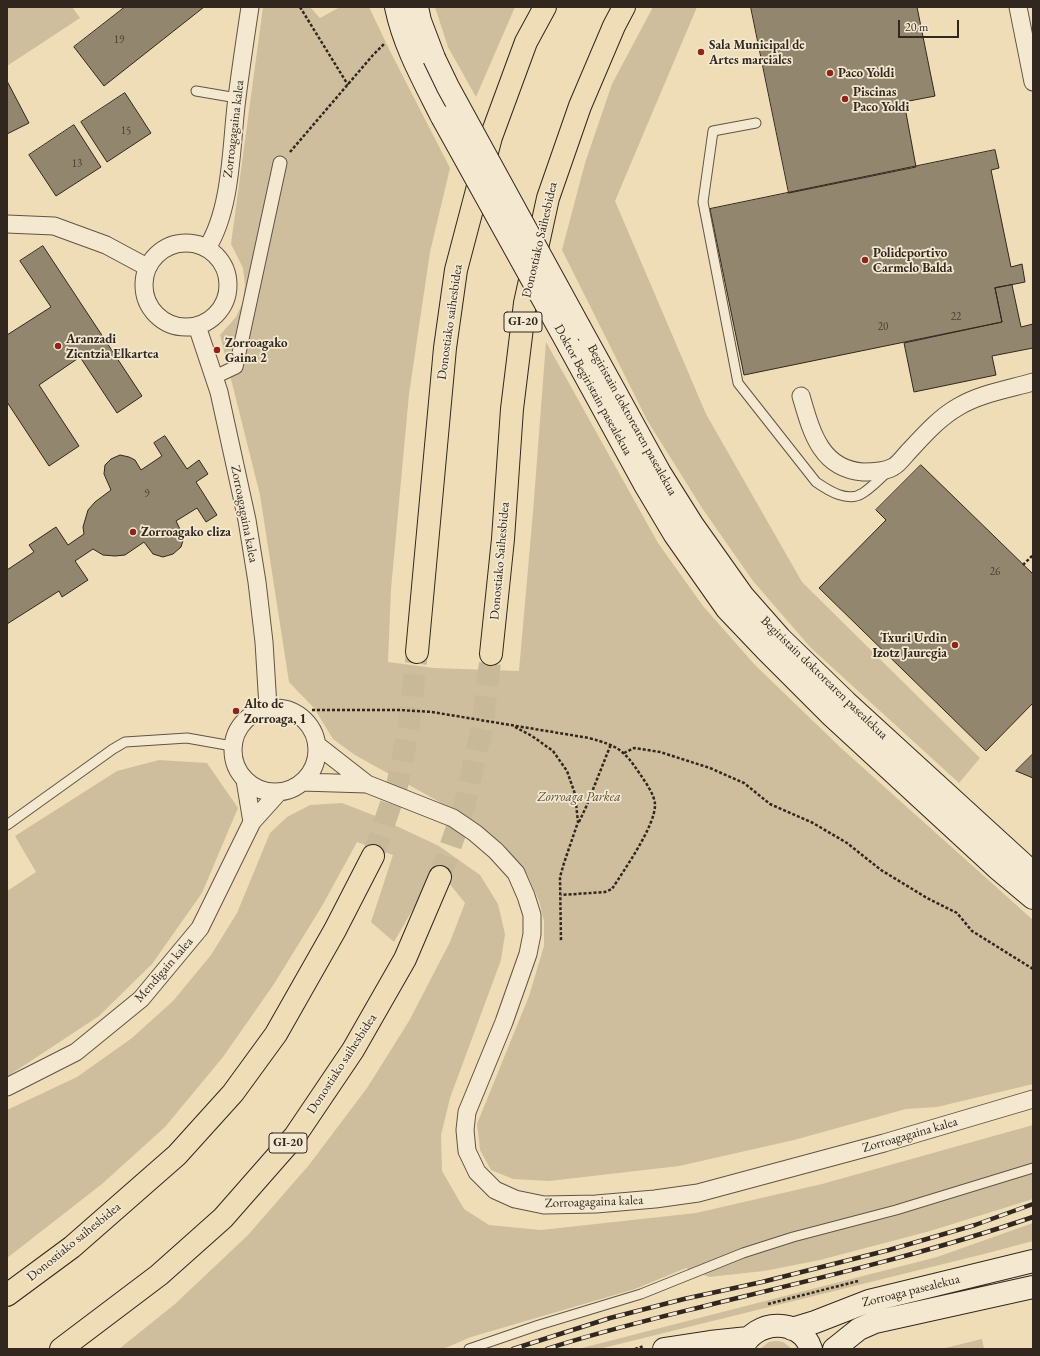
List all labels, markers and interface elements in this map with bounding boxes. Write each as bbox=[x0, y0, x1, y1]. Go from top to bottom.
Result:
scale bar bbox=[900, 12, 961, 38]
text: 20 m bbox=[905, 19, 928, 35]
house number: 19 bbox=[114, 33, 124, 47]
place label: Sala Municipal de Artes marciales bbox=[709, 37, 805, 68]
marker: Sala Municipal de Artes marciales bbox=[696, 47, 706, 57]
place label: Paco Yoldi bbox=[838, 65, 894, 81]
marker: Paco Yoldi bbox=[825, 68, 835, 78]
street label: Zorroagagaina kalea bbox=[220, 79, 248, 179]
place label: Piscinas Paco Yoldi bbox=[853, 84, 909, 115]
marker: Piscinas Paco Yoldi bbox=[840, 94, 850, 104]
house number: 15 bbox=[121, 124, 131, 138]
house number: 13 bbox=[72, 157, 82, 171]
street label: Donostiako Saihesbidea bbox=[519, 181, 561, 299]
place label: Polideportivo Carmelo Balda bbox=[873, 245, 952, 276]
marker: Polideportivo Carmelo Balda bbox=[860, 255, 870, 265]
street label: Donostiako saihesbidea bbox=[434, 263, 466, 381]
house number: 22 bbox=[951, 310, 961, 324]
road number: GI-20 bbox=[504, 312, 542, 332]
house number: 20 bbox=[878, 320, 888, 334]
street label: Doktor Begiristain pasealekua bbox=[550, 322, 636, 458]
place label: Aranzadi Zientzia Elkartea bbox=[66, 331, 159, 362]
place label: Zorroagako Gaina 2 bbox=[225, 335, 288, 366]
marker: Aranzadi Zientzia Elkartea bbox=[53, 341, 63, 351]
street label: Begiristain doktorearen pasealekua bbox=[584, 342, 680, 498]
marker: Zorroagako Gaina 2 bbox=[212, 345, 222, 355]
street label: Zorroagagaina kalea bbox=[227, 464, 261, 564]
house number: 9 bbox=[144, 487, 150, 501]
street label: Donostiako Saihesbidea bbox=[487, 501, 513, 621]
place label: Zorroagako eliza bbox=[141, 524, 231, 540]
marker: Zorroagako eliza bbox=[128, 527, 138, 537]
house number: 26 bbox=[990, 565, 1000, 579]
street label: Begiristain doktorearen pasealekua bbox=[757, 613, 891, 743]
place label: Txuri Urdin Izotz Jauregia bbox=[872, 630, 947, 661]
marker: Txuri Urdin Izotz Jauregia bbox=[950, 640, 960, 650]
place label: Alto de Zorroaga, 1 bbox=[244, 696, 306, 727]
marker: Alto de Zorroaga, 1 bbox=[231, 706, 241, 716]
park label: Zorroaga Parkea bbox=[537, 789, 621, 805]
street label: Mendigain kalea bbox=[131, 934, 197, 1006]
street label: Donostiako saihesbidea bbox=[304, 1011, 380, 1117]
street label: Zorroagagaina kalea bbox=[861, 1114, 959, 1156]
road number: GI-20 bbox=[269, 1133, 307, 1153]
street label: Zorroagagaina kalea bbox=[545, 1192, 643, 1212]
street label: Donostiako saihesbidea bbox=[24, 1199, 124, 1285]
street label: Zorroaga pasealekua bbox=[860, 1271, 962, 1311]

